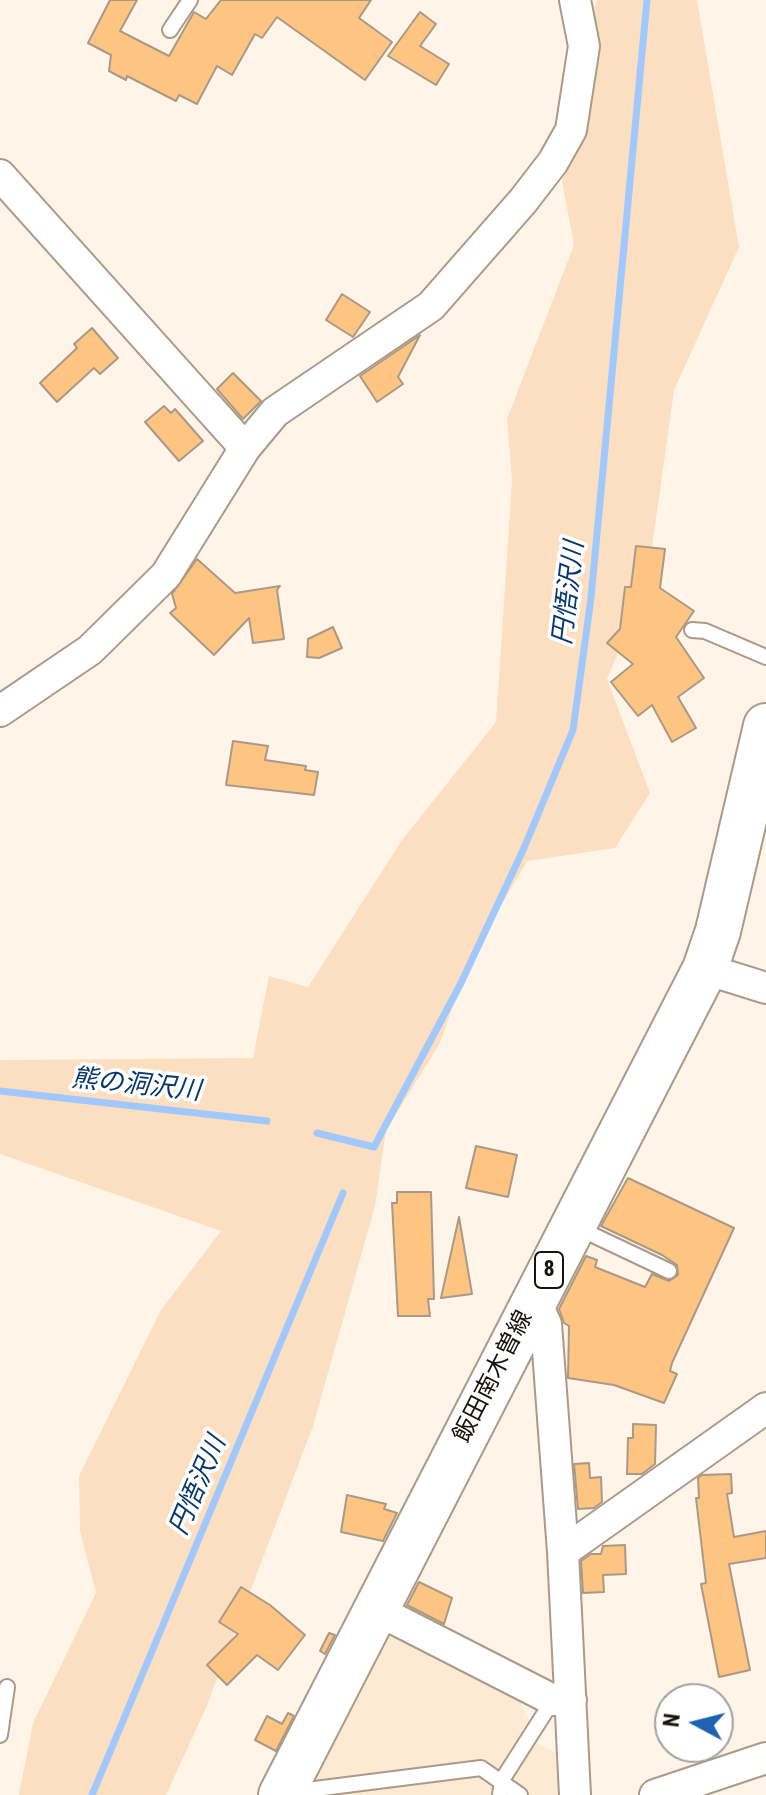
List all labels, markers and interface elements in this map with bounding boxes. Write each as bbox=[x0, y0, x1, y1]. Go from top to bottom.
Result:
water label: 円悟沢川 bbox=[548, 539, 592, 647]
water label: 熊の洞沢川 bbox=[70, 1064, 202, 1108]
road number: 8 bbox=[535, 1252, 563, 1288]
street label: 飯田南木曽線 bbox=[448, 1306, 540, 1448]
water label: 円悟沢川 bbox=[164, 1432, 234, 1540]
north arrow bbox=[654, 1683, 734, 1763]
text: N bbox=[658, 1712, 685, 1728]

